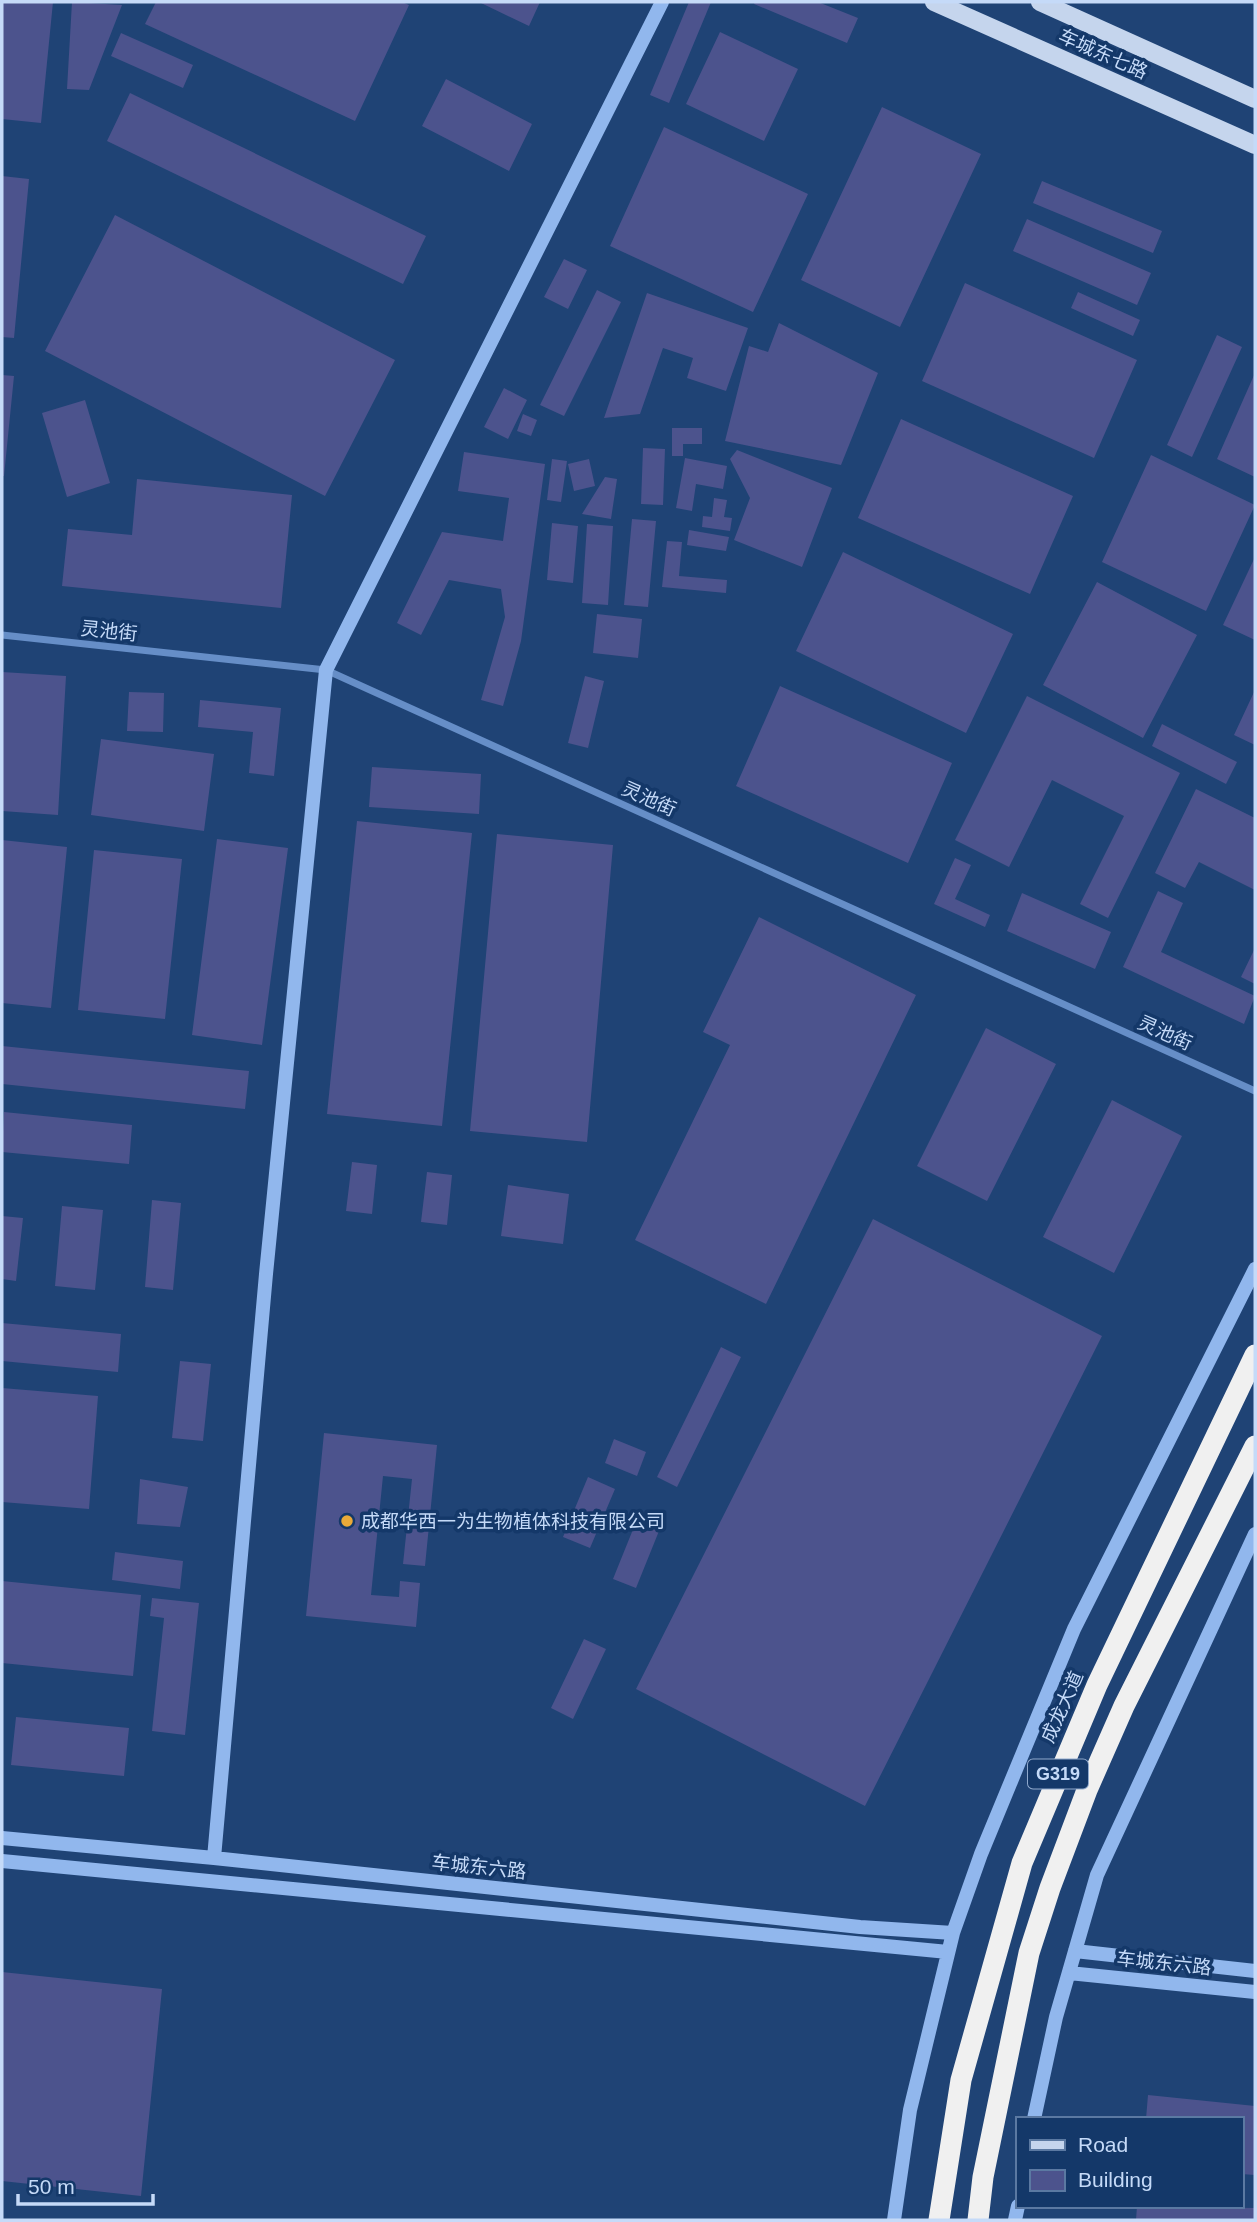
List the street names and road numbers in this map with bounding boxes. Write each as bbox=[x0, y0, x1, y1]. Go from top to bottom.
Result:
street label: 车城东七路 bbox=[1055, 25, 1151, 83]
street label: 灵池街 bbox=[80, 618, 138, 644]
street label: 灵池街 bbox=[619, 778, 679, 820]
street label: 灵池街 bbox=[1135, 1012, 1195, 1054]
street label: 成龙大道 bbox=[1037, 1668, 1087, 1746]
road number: G319 bbox=[1028, 1759, 1088, 1788]
street label: 车城东六路 bbox=[431, 1852, 527, 1882]
street label: 车城东六路 bbox=[1116, 1948, 1212, 1978]

